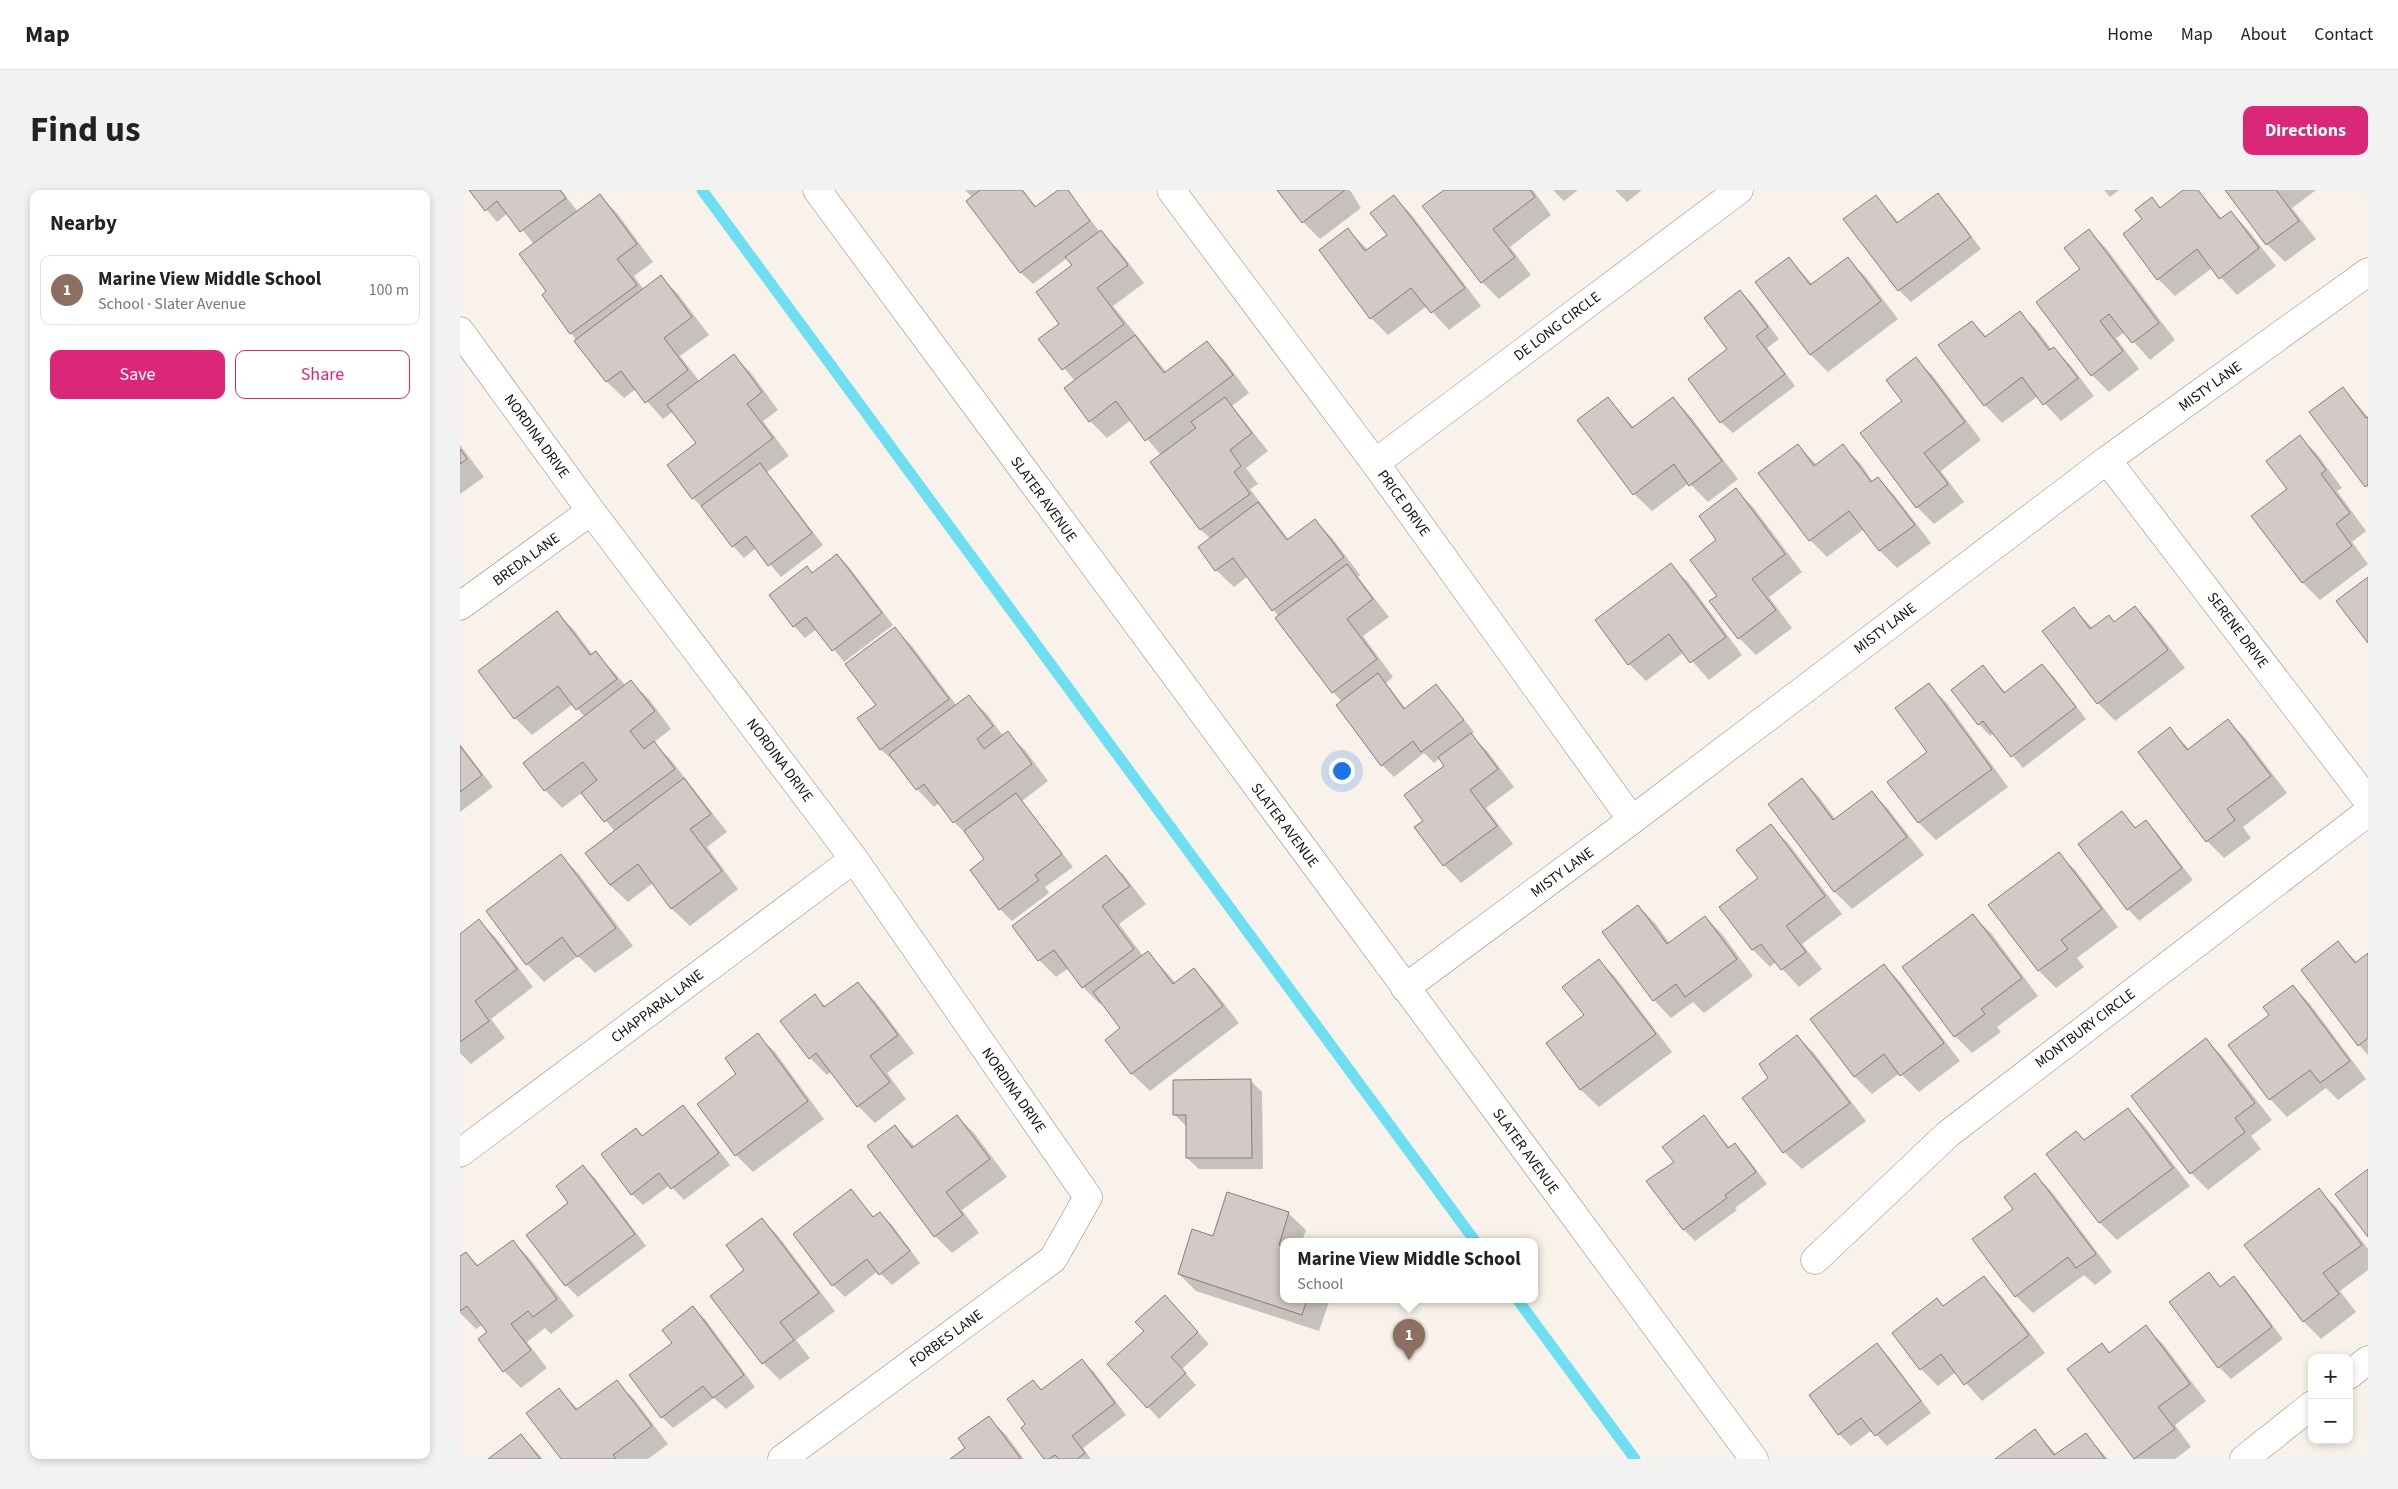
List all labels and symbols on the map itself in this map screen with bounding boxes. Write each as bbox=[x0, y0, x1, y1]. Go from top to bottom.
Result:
street label: DE LONG CIRCLE bbox=[1510, 287, 1605, 366]
street label: MISTY LANE bbox=[2174, 356, 2246, 417]
street label: NORDINA DRIVE bbox=[499, 390, 574, 483]
street label: SLATER AVENUE bbox=[1005, 452, 1082, 546]
street label: PRICE DRIVE bbox=[1372, 466, 1435, 541]
street label: BREDA LANE bbox=[488, 528, 564, 591]
street label: SERENE DRIVE bbox=[2202, 588, 2273, 673]
street label: MISTY LANE bbox=[1850, 598, 1921, 659]
street label: NORDINA DRIVE bbox=[741, 714, 818, 806]
your location bbox=[1329, 758, 1355, 784]
street label: SLATER AVENUE bbox=[1246, 779, 1323, 872]
street label: MISTY LANE bbox=[1526, 842, 1598, 903]
street label: CHAPPARAL LANE bbox=[607, 965, 708, 1048]
street label: MONTBURY CIRCLE bbox=[2031, 984, 2140, 1073]
street label: NORDINA DRIVE bbox=[976, 1043, 1051, 1137]
street label: SLATER AVENUE bbox=[1487, 1104, 1564, 1198]
street label: FORBES LANE bbox=[905, 1304, 988, 1372]
pin: 1 bbox=[1393, 1319, 1425, 1360]

